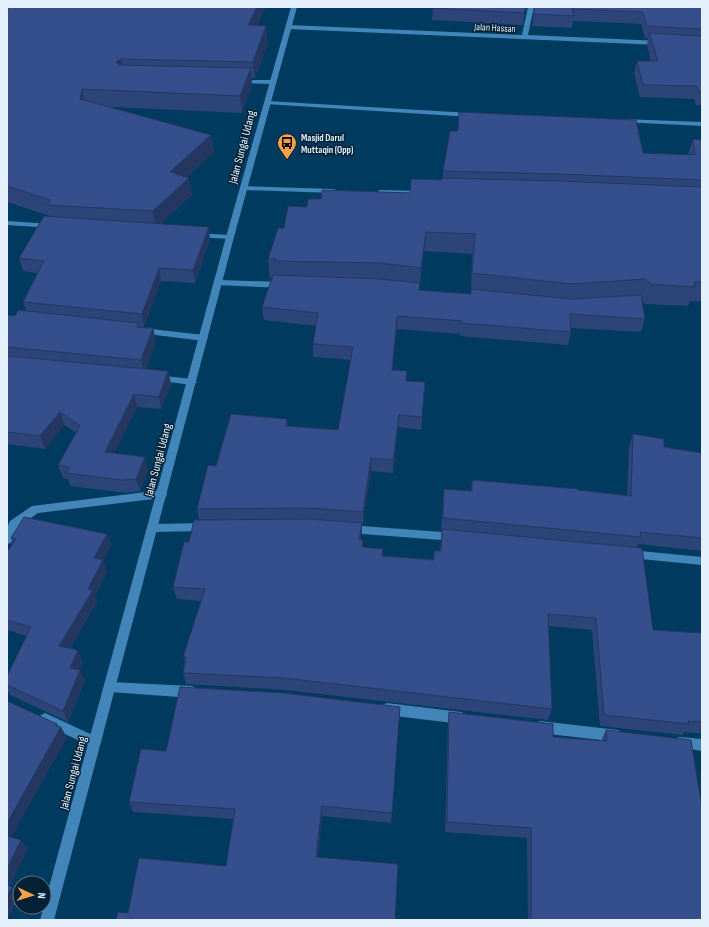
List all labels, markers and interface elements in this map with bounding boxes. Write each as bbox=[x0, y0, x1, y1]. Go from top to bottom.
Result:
street label: Jalan Hassan bbox=[473, 21, 516, 35]
street label: Jalan Sungai Udang bbox=[225, 109, 260, 186]
bus stop icon: Masjid Darul Muttaqin (Opp) bbox=[276, 132, 298, 160]
place label: Masjid Darul Muttaqin (Opp) bbox=[301, 132, 353, 156]
street label: Jalan Sungai Udang bbox=[141, 422, 176, 499]
street label: Jalan Sungai Udang bbox=[56, 735, 91, 812]
north arrow bbox=[12, 875, 52, 915]
text: N bbox=[35, 892, 48, 899]

